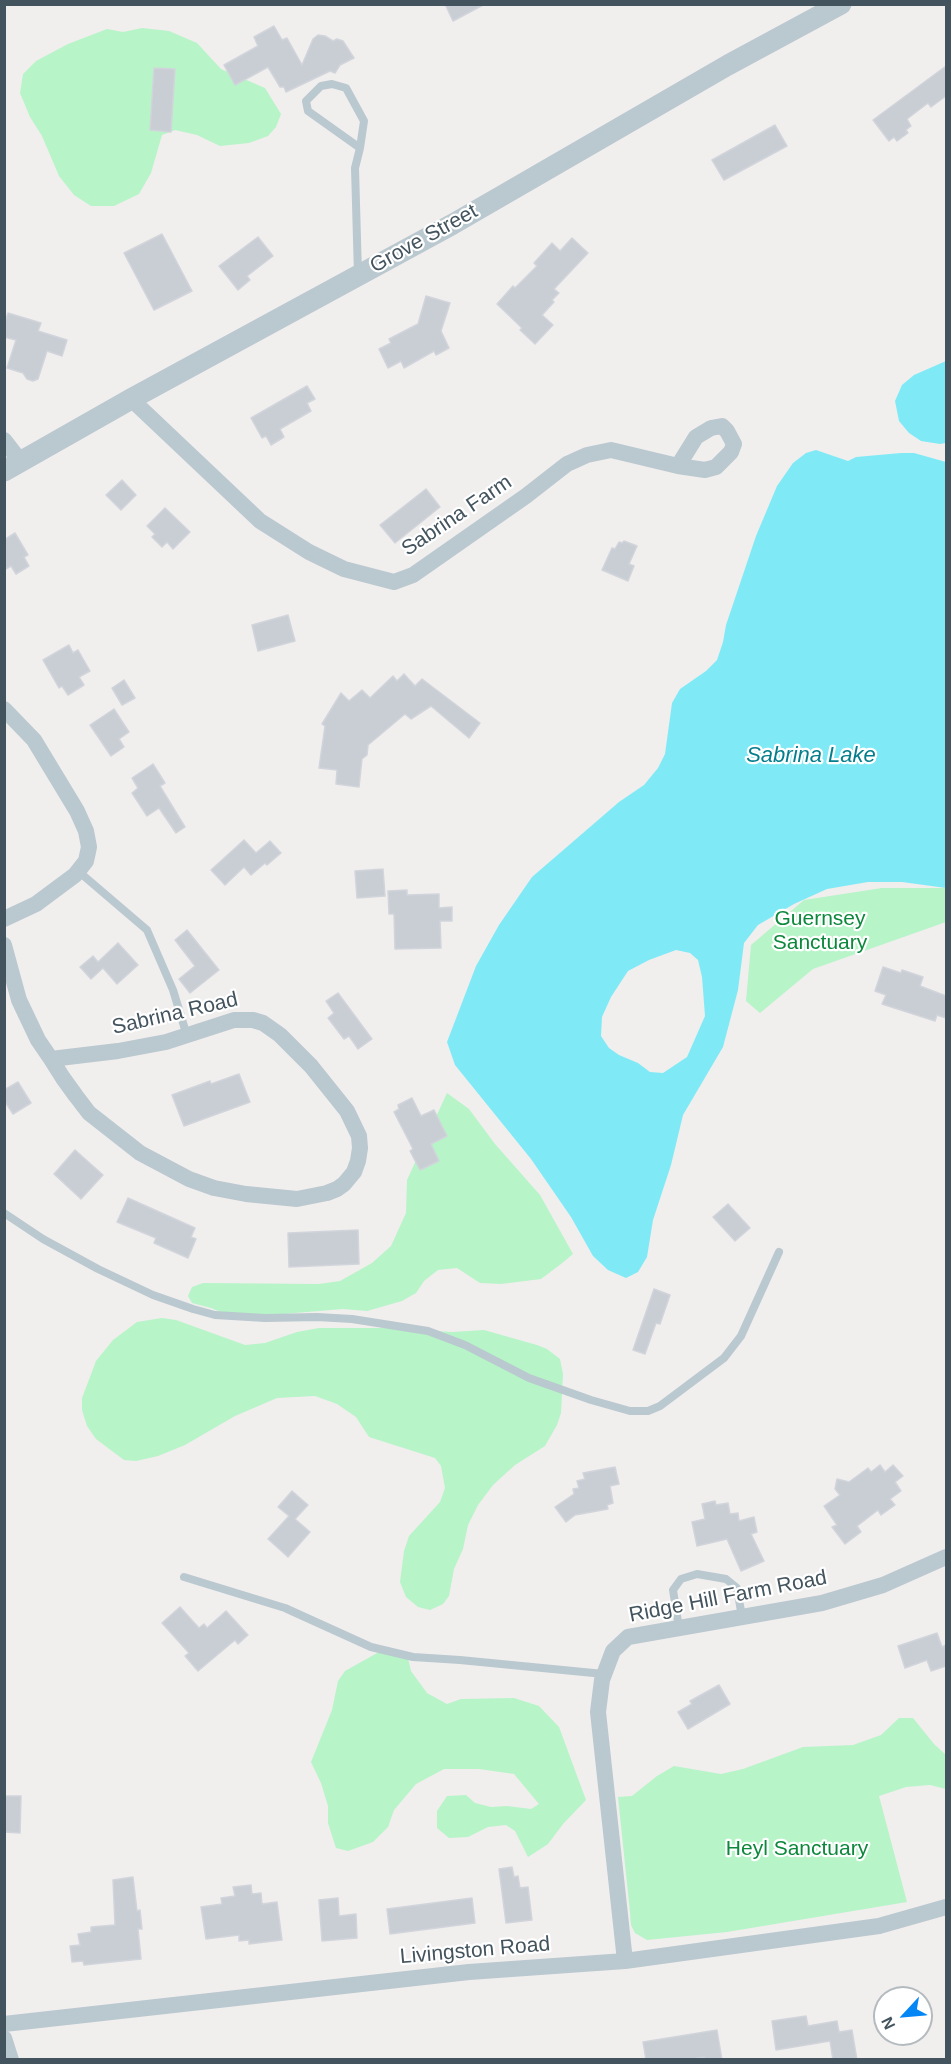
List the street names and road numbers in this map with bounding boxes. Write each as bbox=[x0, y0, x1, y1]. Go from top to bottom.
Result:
street label: Grove Street bbox=[366, 199, 482, 279]
street label: Sabrina Farm bbox=[397, 470, 517, 562]
street label: Sabrina Road bbox=[110, 987, 240, 1041]
street label: Ridge Hill Farm Road bbox=[627, 1565, 829, 1629]
street label: Livingston Road bbox=[399, 1932, 551, 1970]

